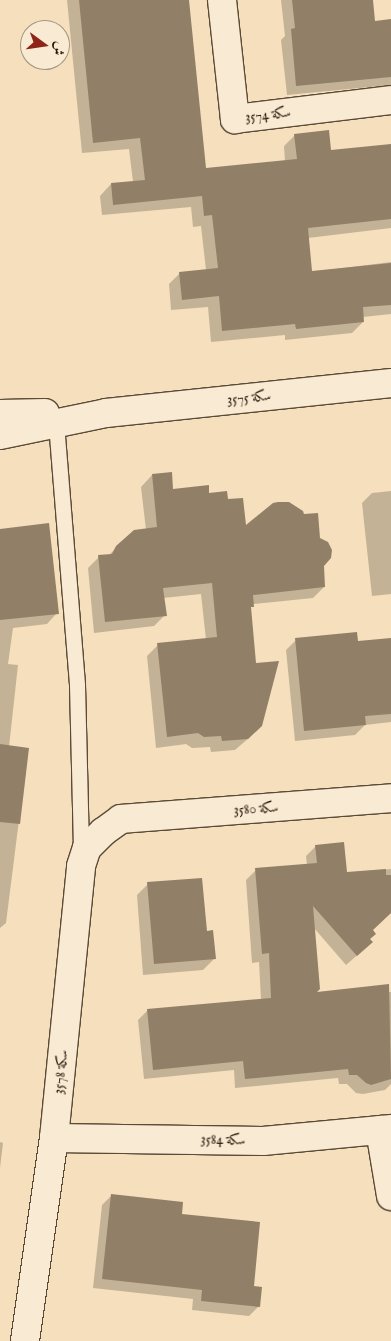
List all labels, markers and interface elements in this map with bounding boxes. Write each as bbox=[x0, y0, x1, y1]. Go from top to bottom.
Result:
north arrow bbox=[20, 20, 70, 70]
text: ش bbox=[48, 39, 69, 57]
street label: سكة 3574 bbox=[244, 104, 292, 126]
street label: سكة 3575 bbox=[226, 387, 272, 409]
street label: سكة 3580 bbox=[233, 799, 279, 819]
street label: سكة 3578 bbox=[50, 1049, 72, 1095]
street label: سكة 3584 bbox=[200, 1131, 246, 1149]

